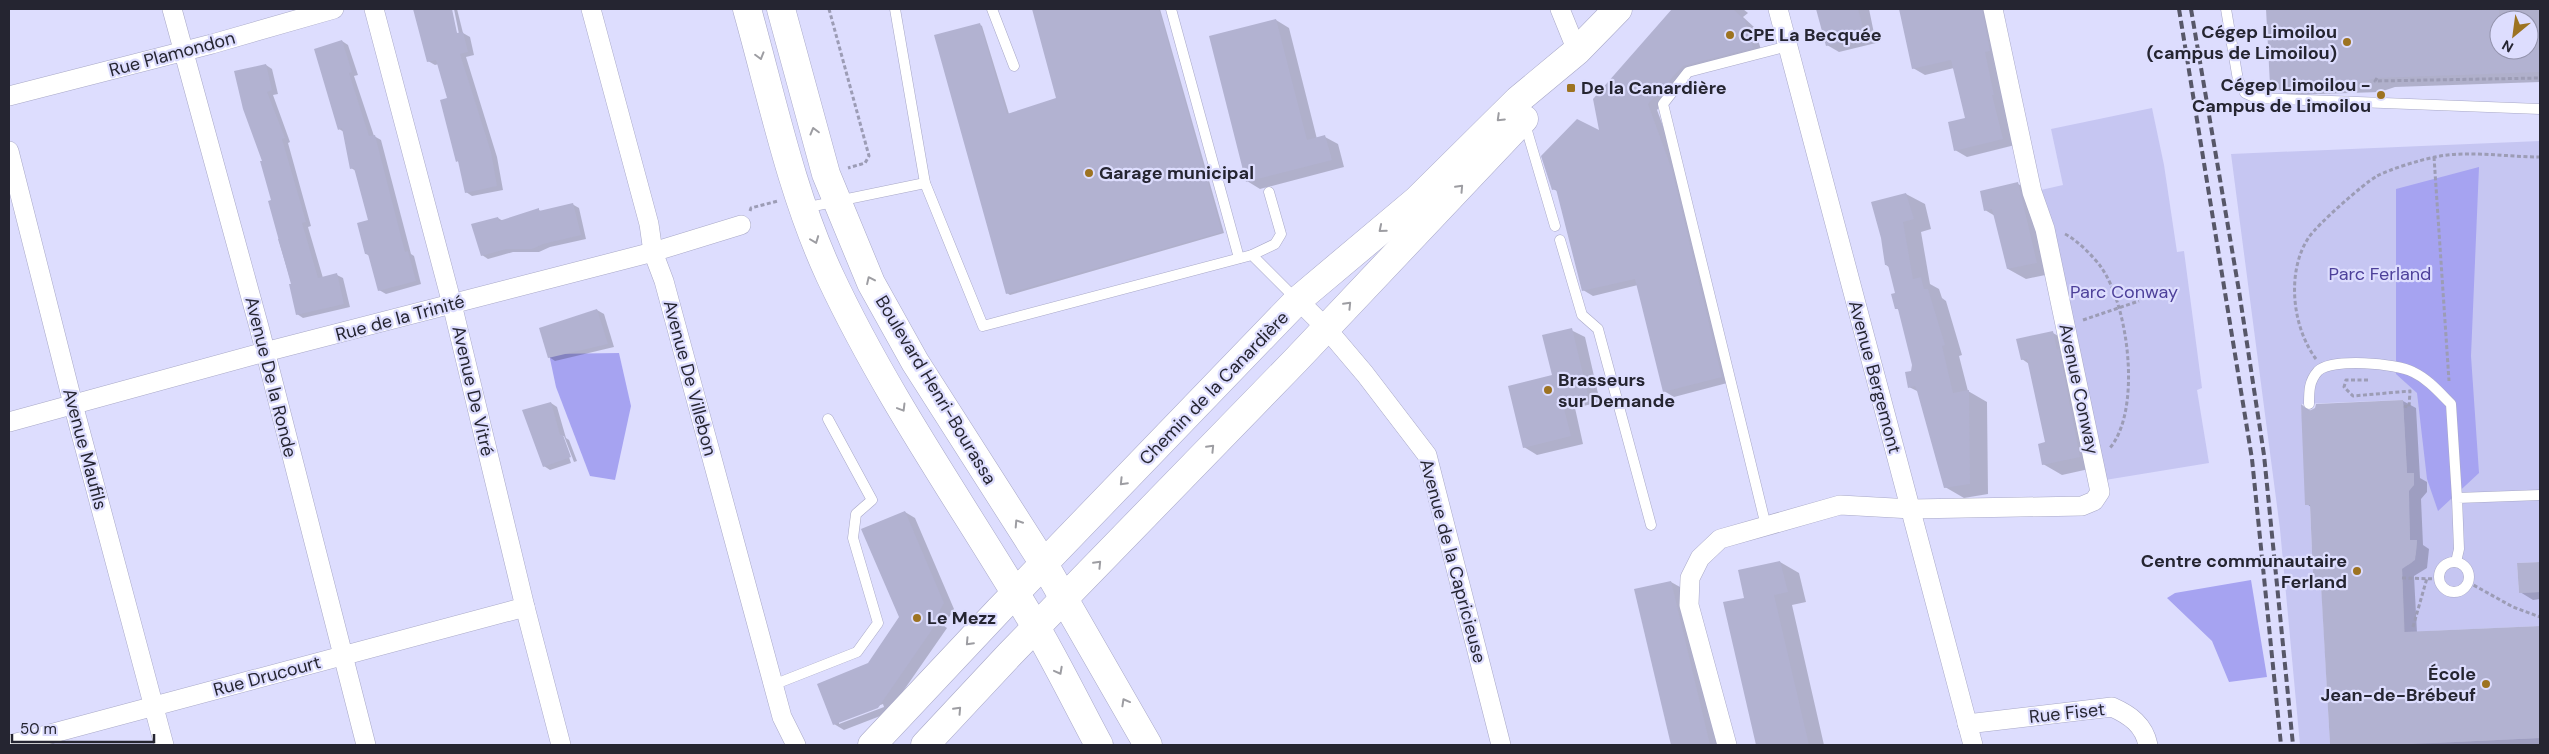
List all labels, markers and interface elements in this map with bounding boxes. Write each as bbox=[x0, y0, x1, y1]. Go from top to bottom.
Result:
north arrow bbox=[2489, 10, 2539, 60]
place label: Cégep Limoilou (campus de Limoilou) bbox=[2147, 20, 2337, 65]
place label: CPE La Becquée bbox=[1740, 23, 1882, 47]
street label: Rue Plamondon bbox=[106, 26, 238, 82]
marker: CPE La Becquée bbox=[1724, 29, 1736, 41]
marker: Cégep Limoilou (campus de Limoilou) bbox=[2341, 36, 2353, 48]
text: N bbox=[2499, 36, 2517, 57]
one-way arrow bbox=[755, 51, 765, 59]
place label: Cégep Limoilou - Campus de Limoilou bbox=[2192, 73, 2371, 118]
place label: De la Canardière bbox=[1581, 76, 1727, 100]
marker: De la Canardière bbox=[1565, 82, 1577, 94]
marker: Cégep Limoilou - Campus de Limoilou bbox=[2375, 89, 2387, 101]
one-way arrow bbox=[1497, 112, 1506, 121]
one-way arrow bbox=[810, 127, 820, 135]
place label: Garage municipal bbox=[1099, 161, 1254, 185]
marker: Garage municipal bbox=[1083, 167, 1095, 179]
one-way arrow bbox=[1454, 184, 1463, 193]
one-way arrow bbox=[1379, 223, 1388, 232]
one-way arrow bbox=[809, 235, 819, 244]
park label: Parc Ferland bbox=[2329, 262, 2431, 286]
one-way arrow bbox=[865, 276, 876, 285]
park label: Parc Conway bbox=[2070, 280, 2178, 304]
street label: Rue de la Trinité bbox=[333, 289, 467, 347]
street label: Boulevard Henri-Bourassa bbox=[870, 291, 1002, 489]
street label: Avenue De la Ronde bbox=[239, 294, 303, 460]
street label: Avenue De Villebon bbox=[658, 297, 722, 459]
street label: Avenue Bergemont bbox=[1843, 298, 1907, 456]
one-way arrow bbox=[1342, 302, 1351, 311]
street label: Chemin de la Canardière bbox=[1134, 306, 1294, 470]
street label: Avenue Conway bbox=[2053, 322, 2105, 456]
street label: Avenue De Vitré bbox=[446, 323, 500, 459]
place label: Brasseurs sur Demande bbox=[1558, 368, 1675, 413]
marker: Brasseurs sur Demande bbox=[1542, 384, 1554, 396]
street label: Avenue Maufils bbox=[57, 386, 113, 512]
one-way arrow bbox=[896, 402, 906, 411]
one-way arrow bbox=[1205, 444, 1214, 453]
street label: Avenue de la Capricieuse bbox=[1414, 456, 1492, 666]
one-way arrow bbox=[1120, 476, 1129, 485]
one-way arrow bbox=[1014, 519, 1024, 528]
place label: Centre communautaire Ferland bbox=[2141, 549, 2347, 594]
one-way arrow bbox=[1092, 561, 1101, 570]
marker: Centre communautaire Ferland bbox=[2351, 565, 2363, 577]
place label: Le Mezz bbox=[927, 606, 996, 630]
marker: Le Mezz bbox=[911, 612, 923, 624]
one-way arrow bbox=[966, 637, 975, 646]
street label: Rue Drucourt bbox=[211, 650, 323, 702]
place label: École Jean-de-Brébeuf bbox=[2320, 662, 2476, 707]
one-way arrow bbox=[1053, 666, 1063, 675]
marker: École Jean-de-Brébeuf bbox=[2480, 678, 2492, 690]
street label: Rue Fiset bbox=[2028, 697, 2106, 729]
one-way arrow bbox=[1121, 699, 1131, 708]
one-way arrow bbox=[952, 706, 961, 715]
scale bar bbox=[12, 712, 155, 744]
text: 50 m bbox=[20, 719, 57, 739]

